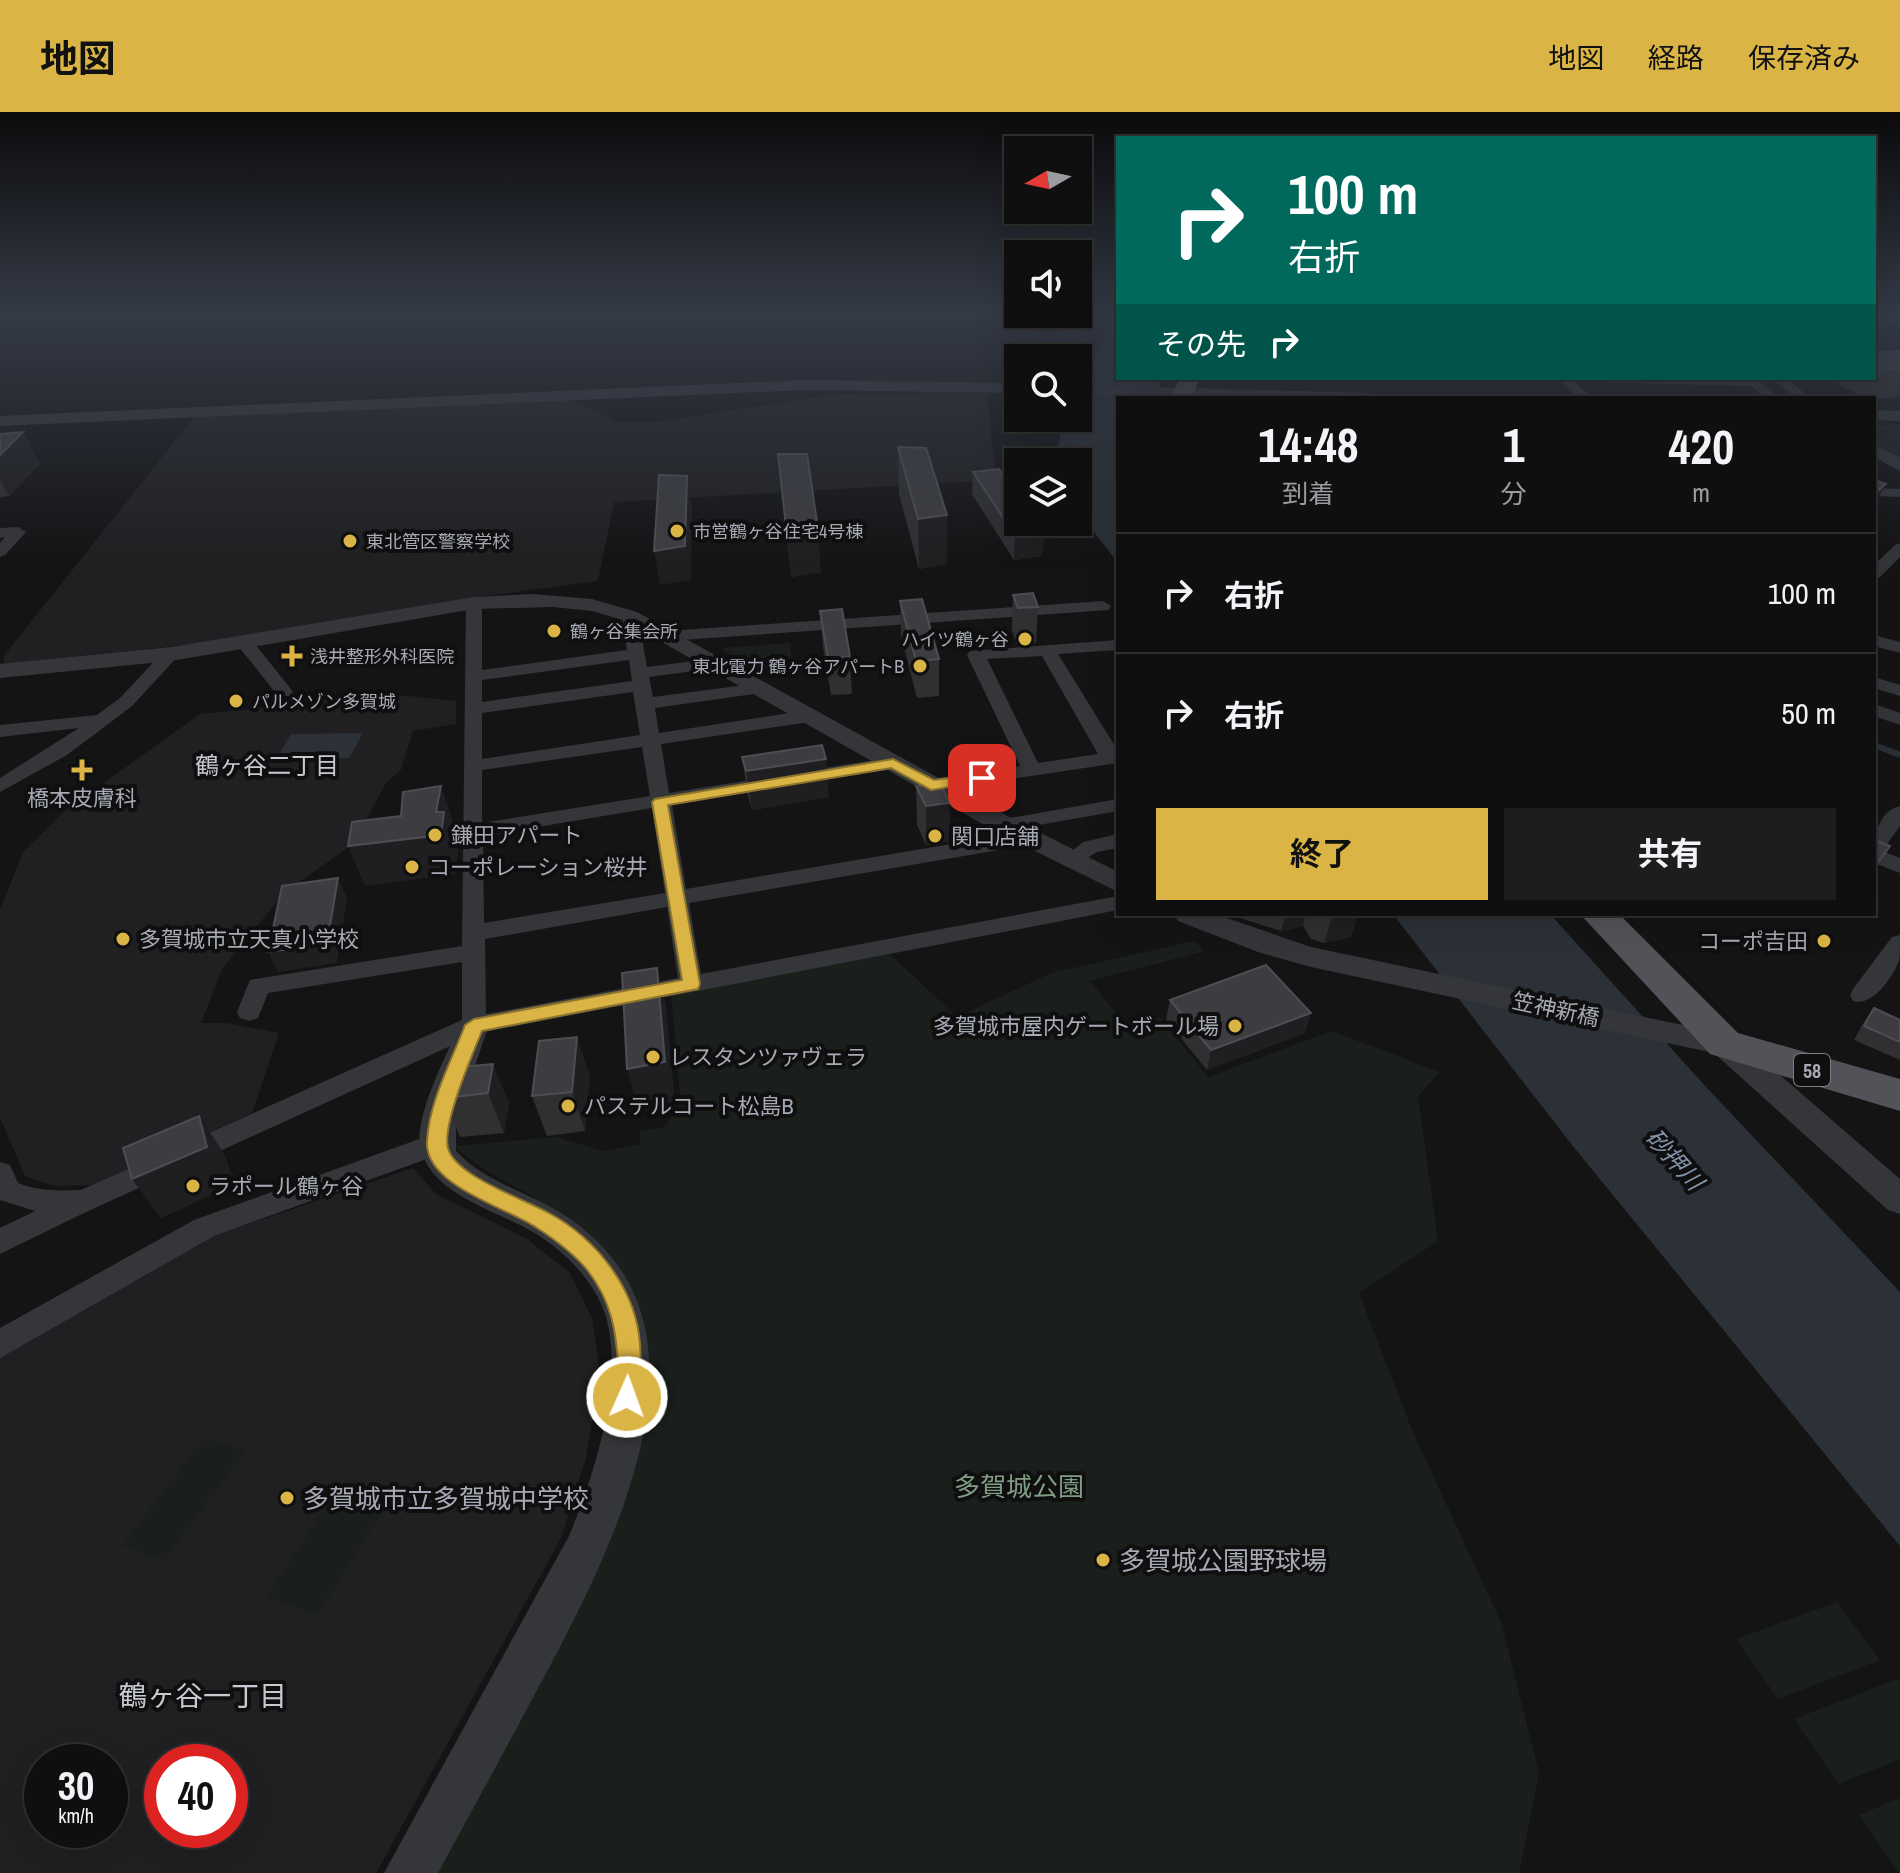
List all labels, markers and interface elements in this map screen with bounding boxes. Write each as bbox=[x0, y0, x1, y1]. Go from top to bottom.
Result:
text: 地図 bbox=[40, 33, 116, 84]
text: 地図 bbox=[1548, 39, 1604, 77]
text: 経路 bbox=[1648, 39, 1704, 77]
text: 保存済み bbox=[1748, 39, 1860, 77]
north arrow bbox=[1004, 136, 1092, 224]
map controls bbox=[1004, 136, 1092, 536]
text: 100 m bbox=[1288, 156, 1418, 231]
icon: right bbox=[1156, 168, 1260, 272]
text: 右折 bbox=[1288, 233, 1360, 281]
button: sound bbox=[1004, 240, 1092, 328]
icon: right bbox=[1262, 320, 1306, 364]
text: その先 bbox=[1156, 324, 1246, 364]
button: search bbox=[1004, 344, 1092, 432]
text: 14:48 bbox=[1258, 412, 1359, 477]
text: 1 bbox=[1503, 412, 1524, 477]
text: 420 bbox=[1668, 414, 1734, 479]
button: layers bbox=[1004, 448, 1092, 536]
text: m bbox=[1692, 475, 1710, 510]
text: 到着 bbox=[1282, 476, 1334, 511]
text: 分 bbox=[1500, 476, 1526, 511]
place label: 市営鶴ヶ谷住宅4号棟 bbox=[693, 519, 863, 544]
marker: 市営鶴ヶ谷住宅4号棟 bbox=[668, 522, 686, 540]
place label: 東北管区警察学校 bbox=[366, 529, 510, 554]
marker: 東北管区警察学校 bbox=[341, 532, 359, 550]
icon: right bbox=[1156, 571, 1200, 615]
text: 100 m bbox=[1768, 573, 1836, 613]
text: 右折 bbox=[1224, 575, 1284, 615]
place label: 鶴ヶ谷集会所 bbox=[570, 619, 678, 644]
marker: 鶴ヶ谷集会所 bbox=[545, 622, 563, 640]
place label: ハイツ鶴ヶ谷 bbox=[901, 627, 1009, 652]
marker: ハイツ鶴ヶ谷 bbox=[1016, 630, 1034, 648]
place label: 浅井整形外科医院 bbox=[310, 644, 454, 669]
marker: 浅井整形外科医院 bbox=[281, 645, 303, 667]
place label: 東北電力 鶴ヶ谷アパートB bbox=[692, 654, 904, 679]
marker: 東北電力 鶴ヶ谷アパートB bbox=[911, 657, 929, 675]
place label: パルメゾン多賀城 bbox=[252, 689, 396, 714]
icon: right bbox=[1156, 691, 1200, 735]
marker: パルメゾン多賀城 bbox=[227, 692, 245, 710]
text: 50 m bbox=[1781, 693, 1836, 733]
text: 右折 bbox=[1224, 695, 1284, 735]
pin bbox=[948, 744, 1016, 812]
district label: 鶴ヶ谷二丁目 bbox=[195, 749, 339, 781]
icon: arrive bbox=[960, 756, 1004, 800]
marker: 橋本皮膚科 bbox=[71, 759, 93, 781]
place label: 橋本皮膚科 bbox=[27, 783, 137, 813]
button: 終了 bbox=[1156, 808, 1488, 900]
button: 共有 bbox=[1504, 808, 1836, 900]
place label: 鎌田アパート bbox=[451, 820, 583, 850]
place label: 関口店舗 bbox=[951, 821, 1039, 851]
marker: 鎌田アパート bbox=[426, 826, 444, 844]
marker: 関口店舗 bbox=[926, 827, 944, 845]
place label: コーポレーション桜井 bbox=[428, 852, 648, 882]
marker: コーポレーション桜井 bbox=[403, 858, 421, 876]
place label: 多賀城市立天真小学校 bbox=[139, 924, 359, 954]
place label: コーポ吉田 bbox=[1698, 926, 1808, 956]
marker: 多賀城市立天真小学校 bbox=[114, 930, 132, 948]
marker: コーポ吉田 bbox=[1815, 932, 1833, 950]
street label: 笠神新橋 bbox=[1510, 985, 1602, 1033]
place label: 多賀城市屋内ゲートボール場 bbox=[933, 1011, 1219, 1041]
marker: 多賀城市屋内ゲートボール場 bbox=[1226, 1017, 1244, 1035]
place label: レスタンツァヴェラ bbox=[669, 1042, 867, 1072]
marker: レスタンツァヴェラ bbox=[644, 1048, 662, 1066]
road number: 58 bbox=[1794, 1054, 1830, 1086]
place label: パステルコート松島B bbox=[584, 1091, 794, 1121]
marker: パステルコート松島B bbox=[559, 1097, 577, 1115]
water label: 砂押川 bbox=[1639, 1122, 1713, 1199]
place label: ラポール鶴ヶ谷 bbox=[209, 1171, 363, 1201]
marker: ラポール鶴ヶ谷 bbox=[184, 1177, 202, 1195]
position arrow bbox=[585, 1355, 669, 1439]
park label: 多賀城公園 bbox=[954, 1469, 1084, 1504]
place label: 多賀城市立多賀城中学校 bbox=[303, 1481, 589, 1516]
marker: 多賀城市立多賀城中学校 bbox=[278, 1489, 296, 1507]
place label: 多賀城公園野球場 bbox=[1119, 1543, 1327, 1578]
marker: 多賀城公園野球場 bbox=[1094, 1551, 1112, 1569]
district label: 鶴ヶ谷一丁目 bbox=[119, 1677, 287, 1715]
speed limit sign: 40 bbox=[144, 1744, 248, 1848]
text: 30 bbox=[58, 1759, 94, 1812]
text: km/h bbox=[58, 1802, 94, 1829]

